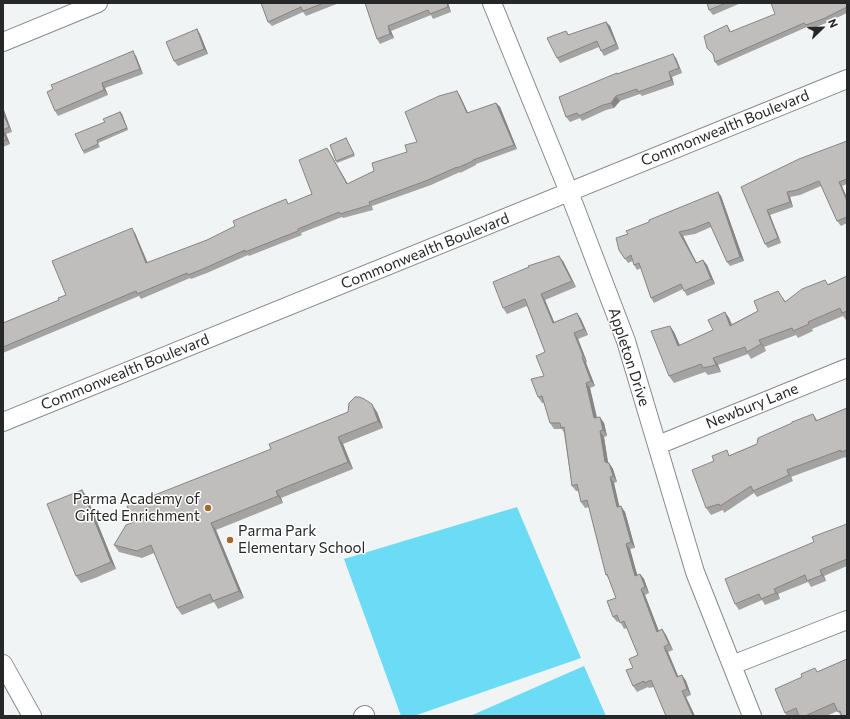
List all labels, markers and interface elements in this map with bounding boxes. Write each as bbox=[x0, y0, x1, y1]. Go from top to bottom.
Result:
north arrow bbox=[802, 8, 842, 48]
text: N bbox=[826, 17, 841, 29]
street label: Commonwealth Boulevard bbox=[638, 86, 812, 170]
street label: Commonwealth Boulevard bbox=[338, 209, 512, 293]
street label: Appleton Drive bbox=[605, 306, 653, 408]
street label: Commonwealth Boulevard bbox=[38, 330, 212, 414]
street label: Newbury Lane bbox=[703, 379, 801, 433]
place label: Parma Academy of Gifted Enrichment bbox=[73, 490, 200, 525]
marker: Parma Academy of Gifted Enrichment bbox=[203, 503, 213, 513]
place label: Parma Park Elementary School bbox=[238, 522, 365, 557]
marker: Parma Park Elementary School bbox=[225, 535, 235, 545]

